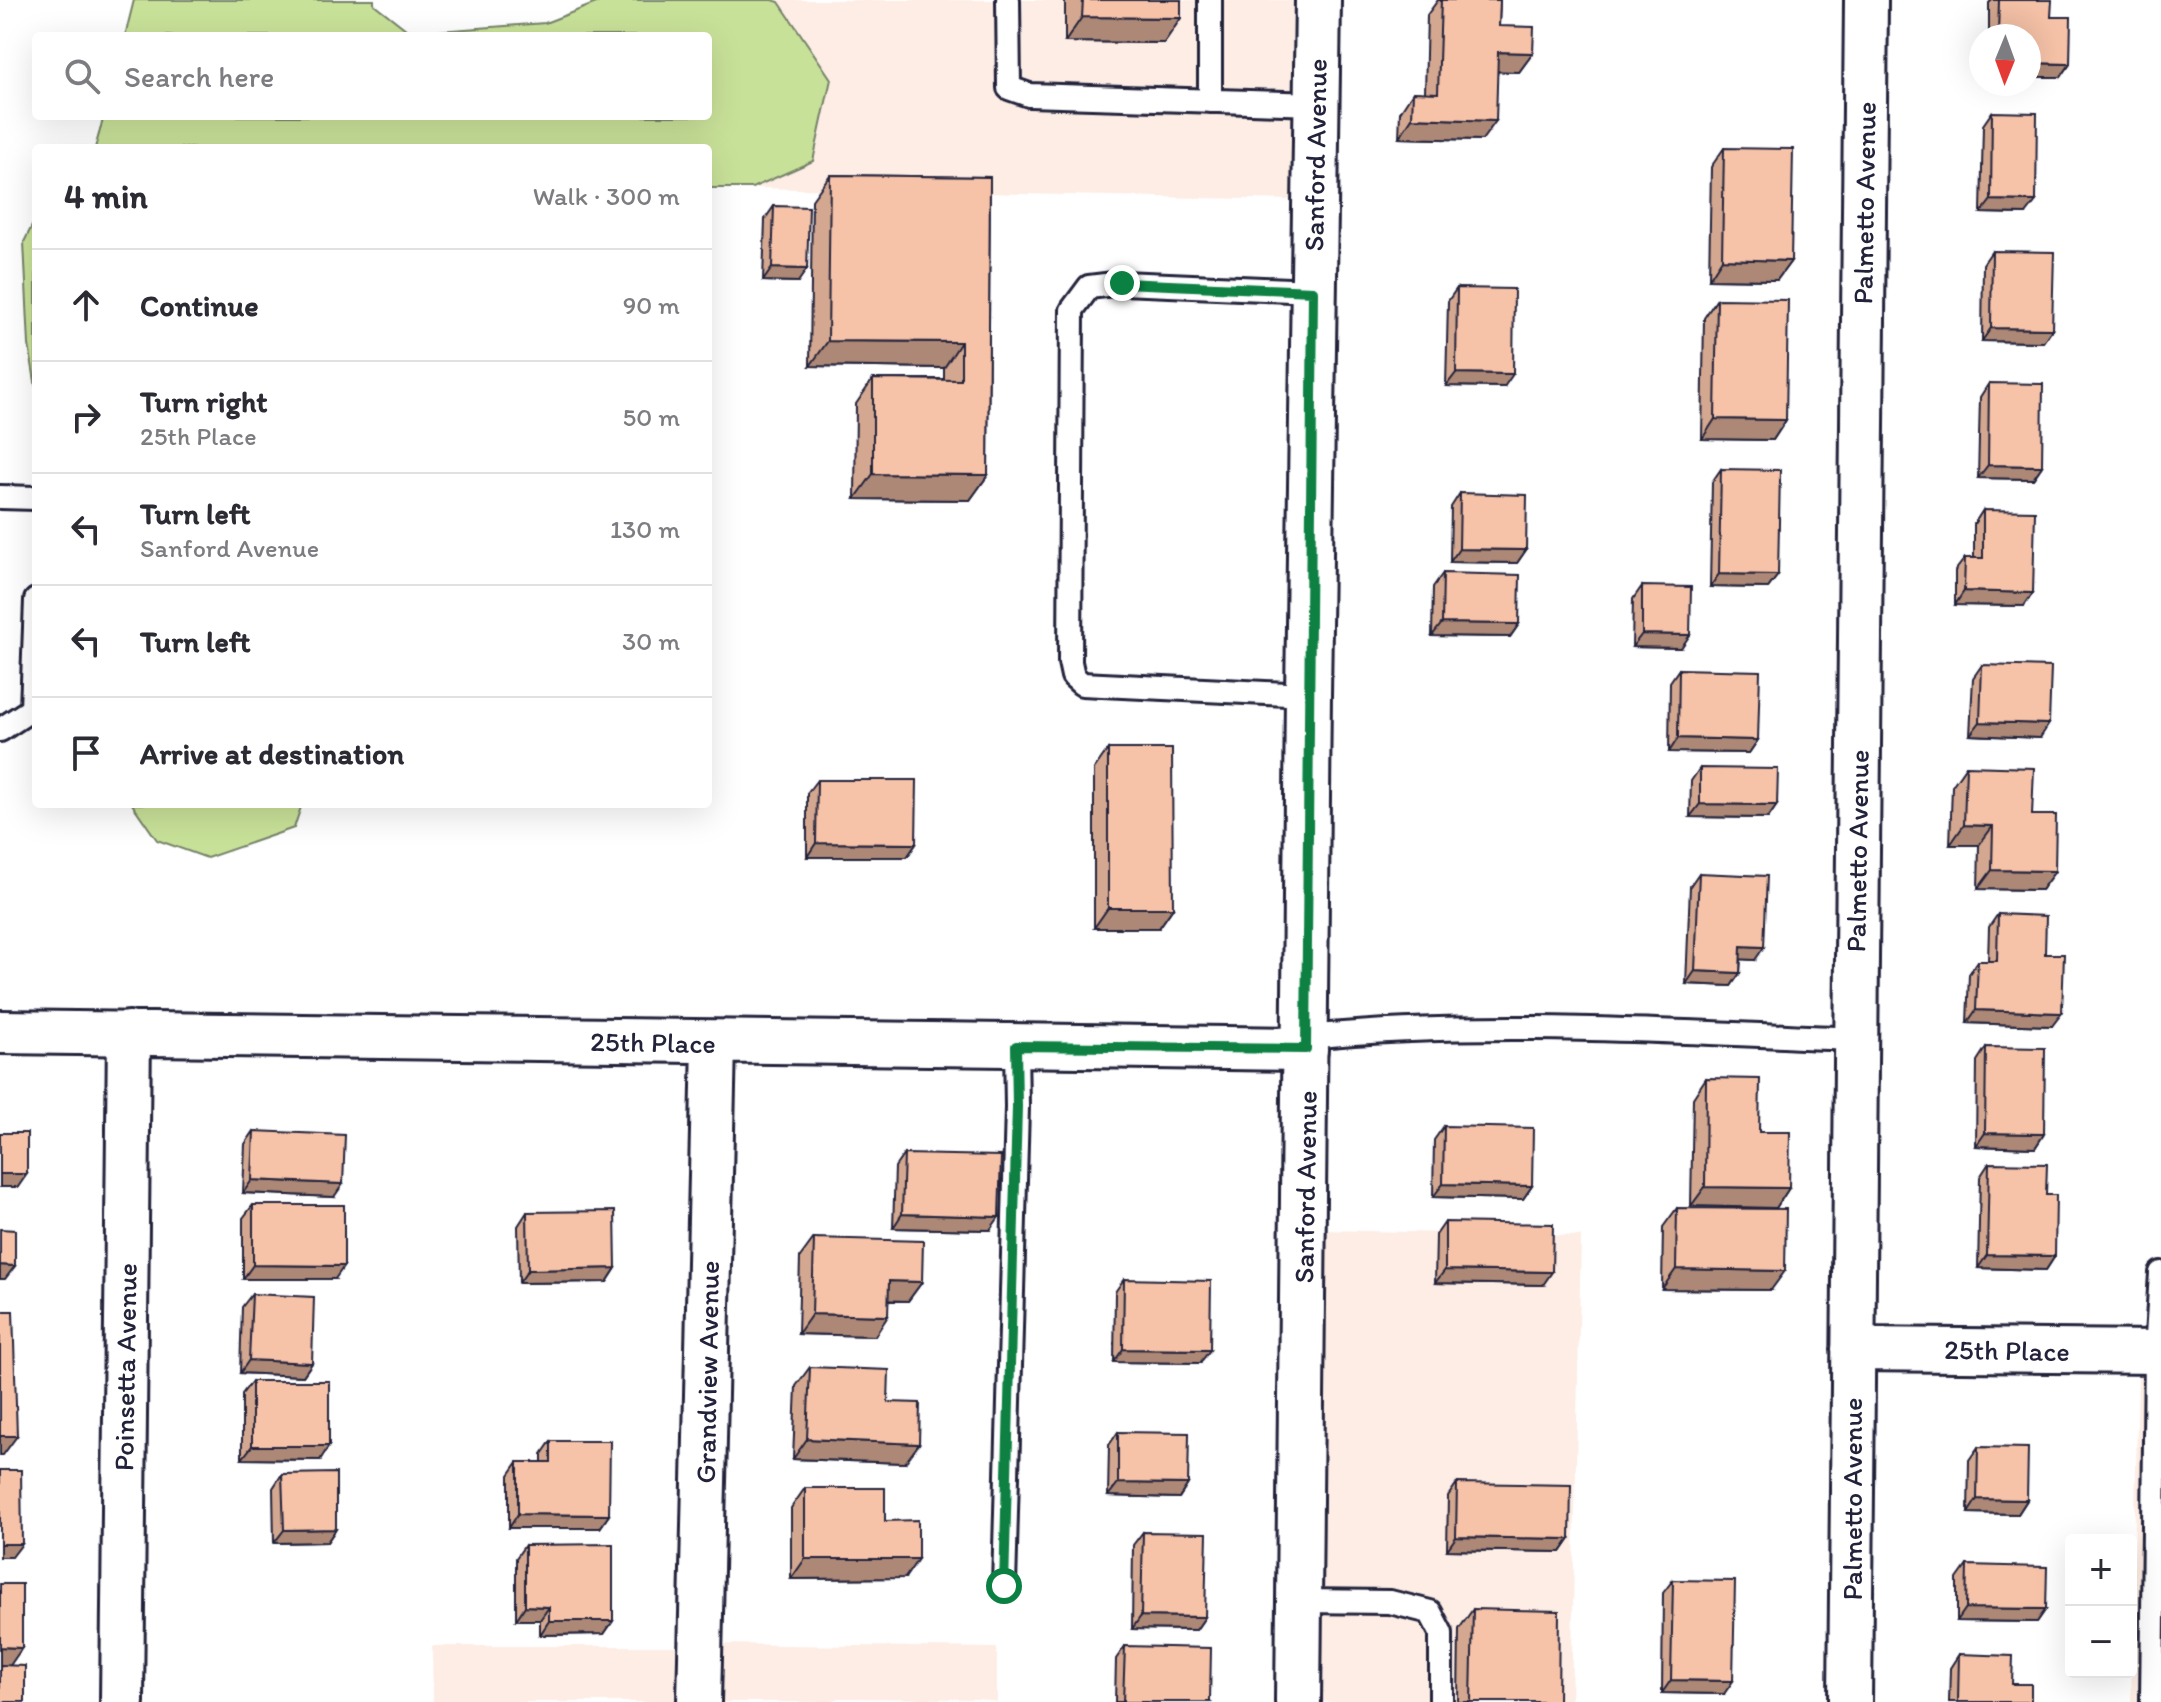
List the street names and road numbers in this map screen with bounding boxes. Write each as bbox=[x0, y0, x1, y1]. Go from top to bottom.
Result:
street label: Sanford Avenue bbox=[1296, 58, 1334, 252]
street label: Palmetto Avenue bbox=[1845, 101, 1883, 305]
street label: Palmetto Avenue bbox=[1838, 749, 1876, 953]
street label: 25th Place bbox=[590, 1024, 716, 1060]
street label: Sanford Avenue bbox=[1286, 1090, 1324, 1284]
street label: Grandview Avenue bbox=[688, 1260, 726, 1484]
street label: Poinsetta Avenue bbox=[106, 1263, 144, 1471]
street label: 25th Place bbox=[1944, 1332, 2070, 1368]
street label: Palmetto Avenue bbox=[1835, 1398, 1869, 1600]

